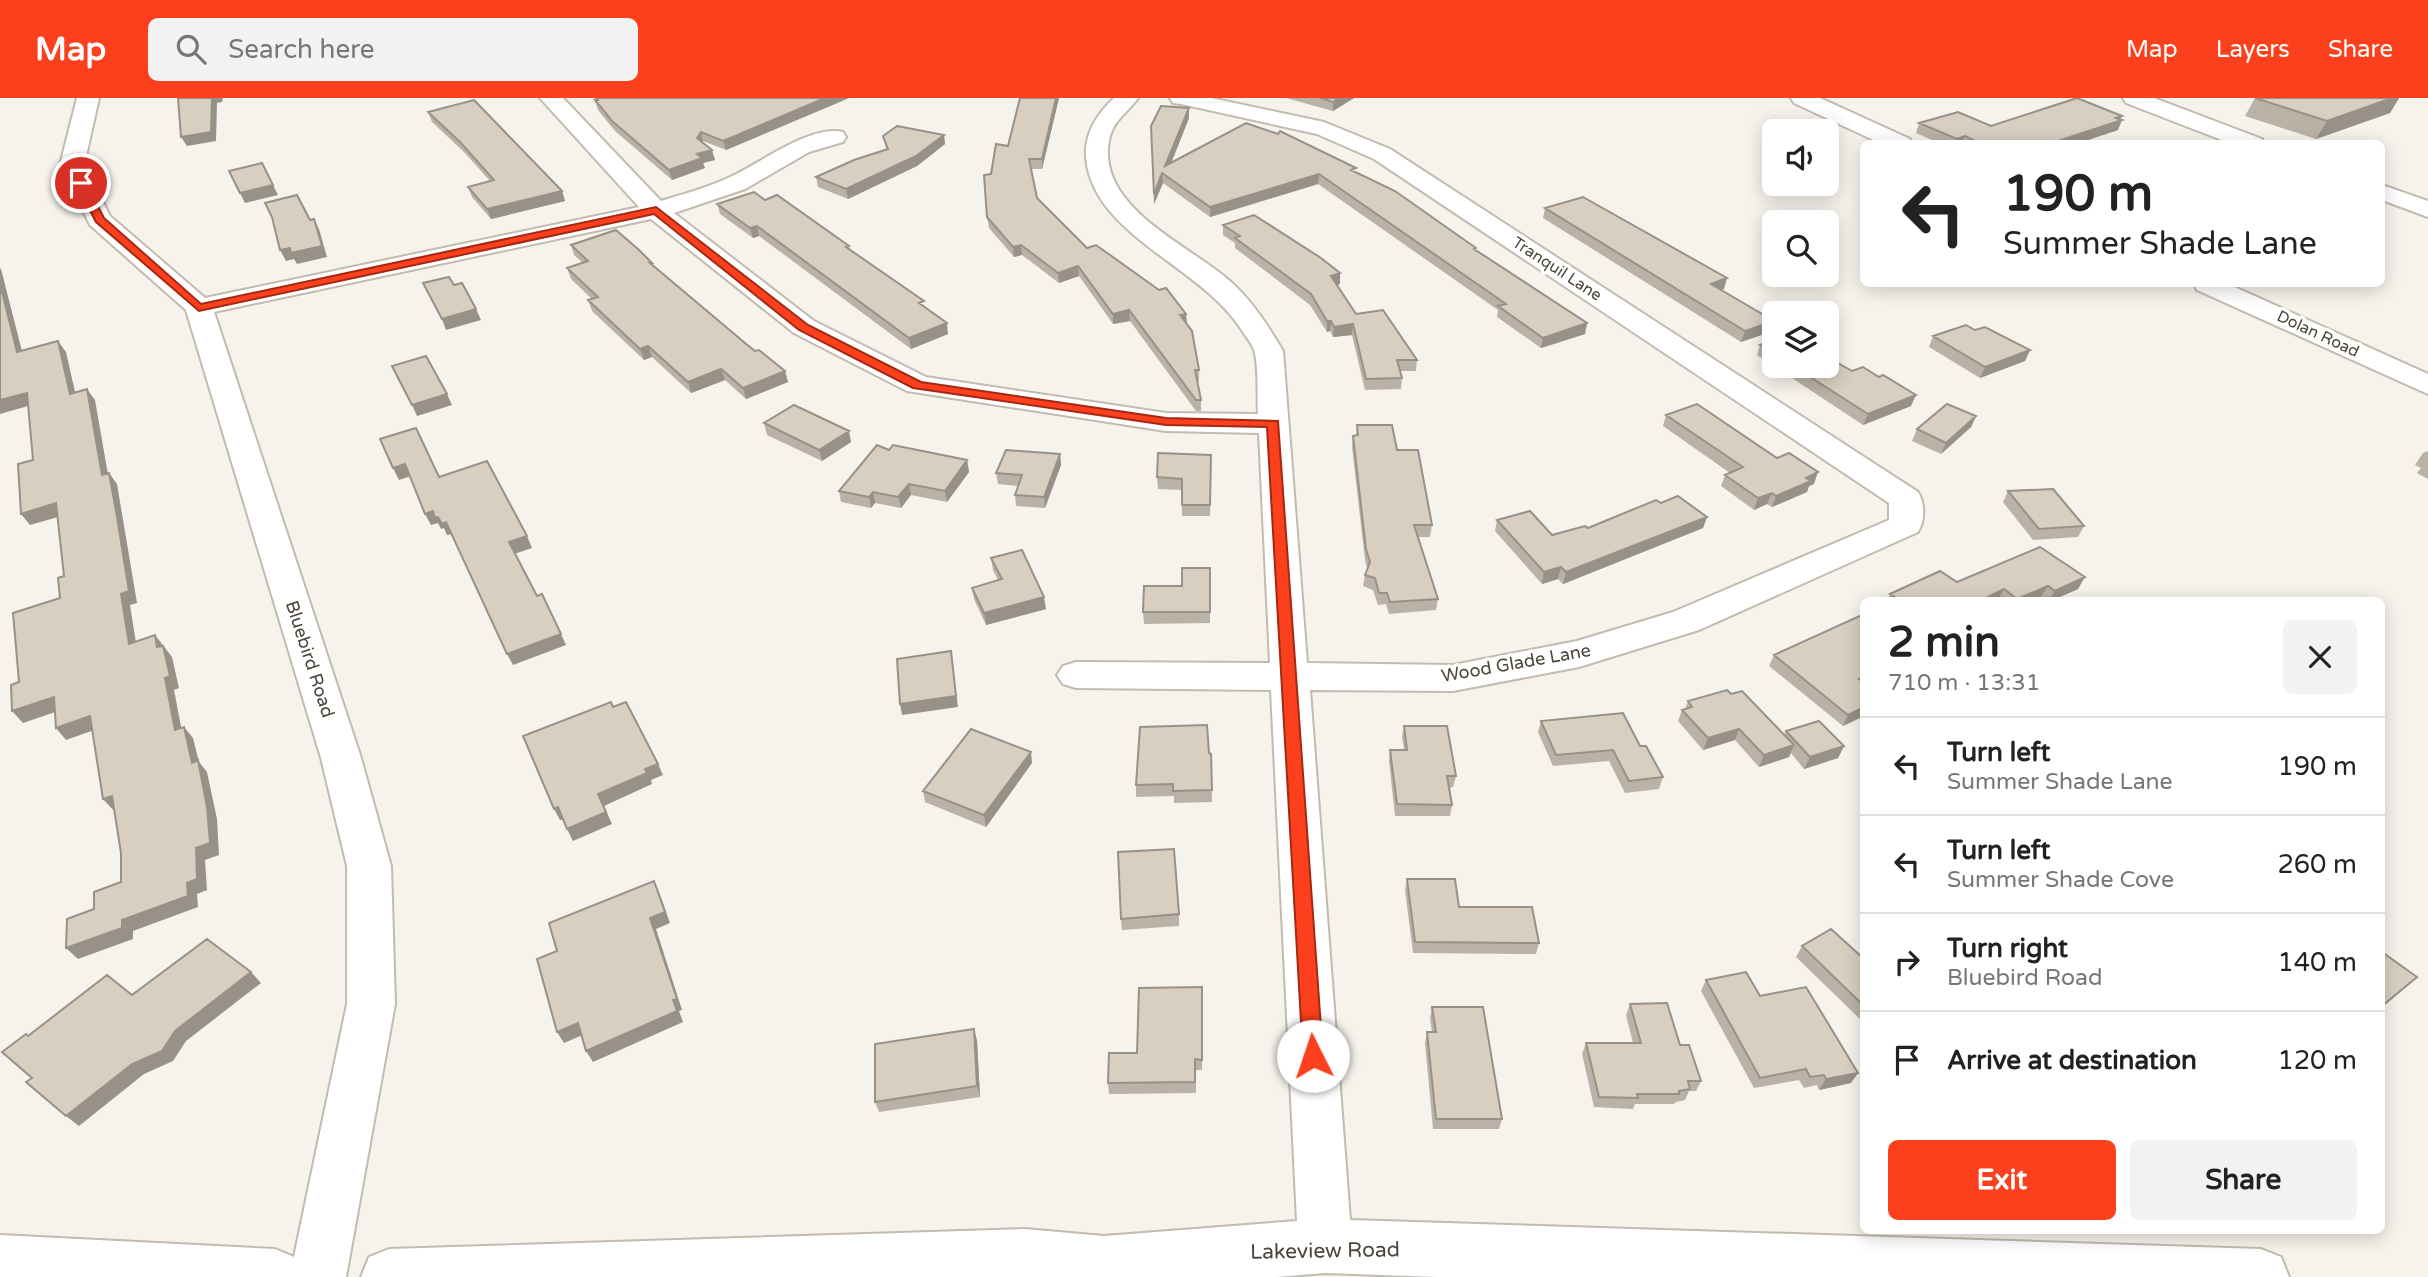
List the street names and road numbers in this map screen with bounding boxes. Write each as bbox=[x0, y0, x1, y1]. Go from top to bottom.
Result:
street label: Tranquil Lane bbox=[1509, 233, 1605, 305]
street label: Dolan Road bbox=[2274, 306, 2362, 362]
street label: Bluebird Road bbox=[281, 598, 339, 720]
street label: Wood Glade Lane bbox=[1440, 639, 1592, 687]
street label: Lakeview Road bbox=[1250, 1237, 1400, 1265]

